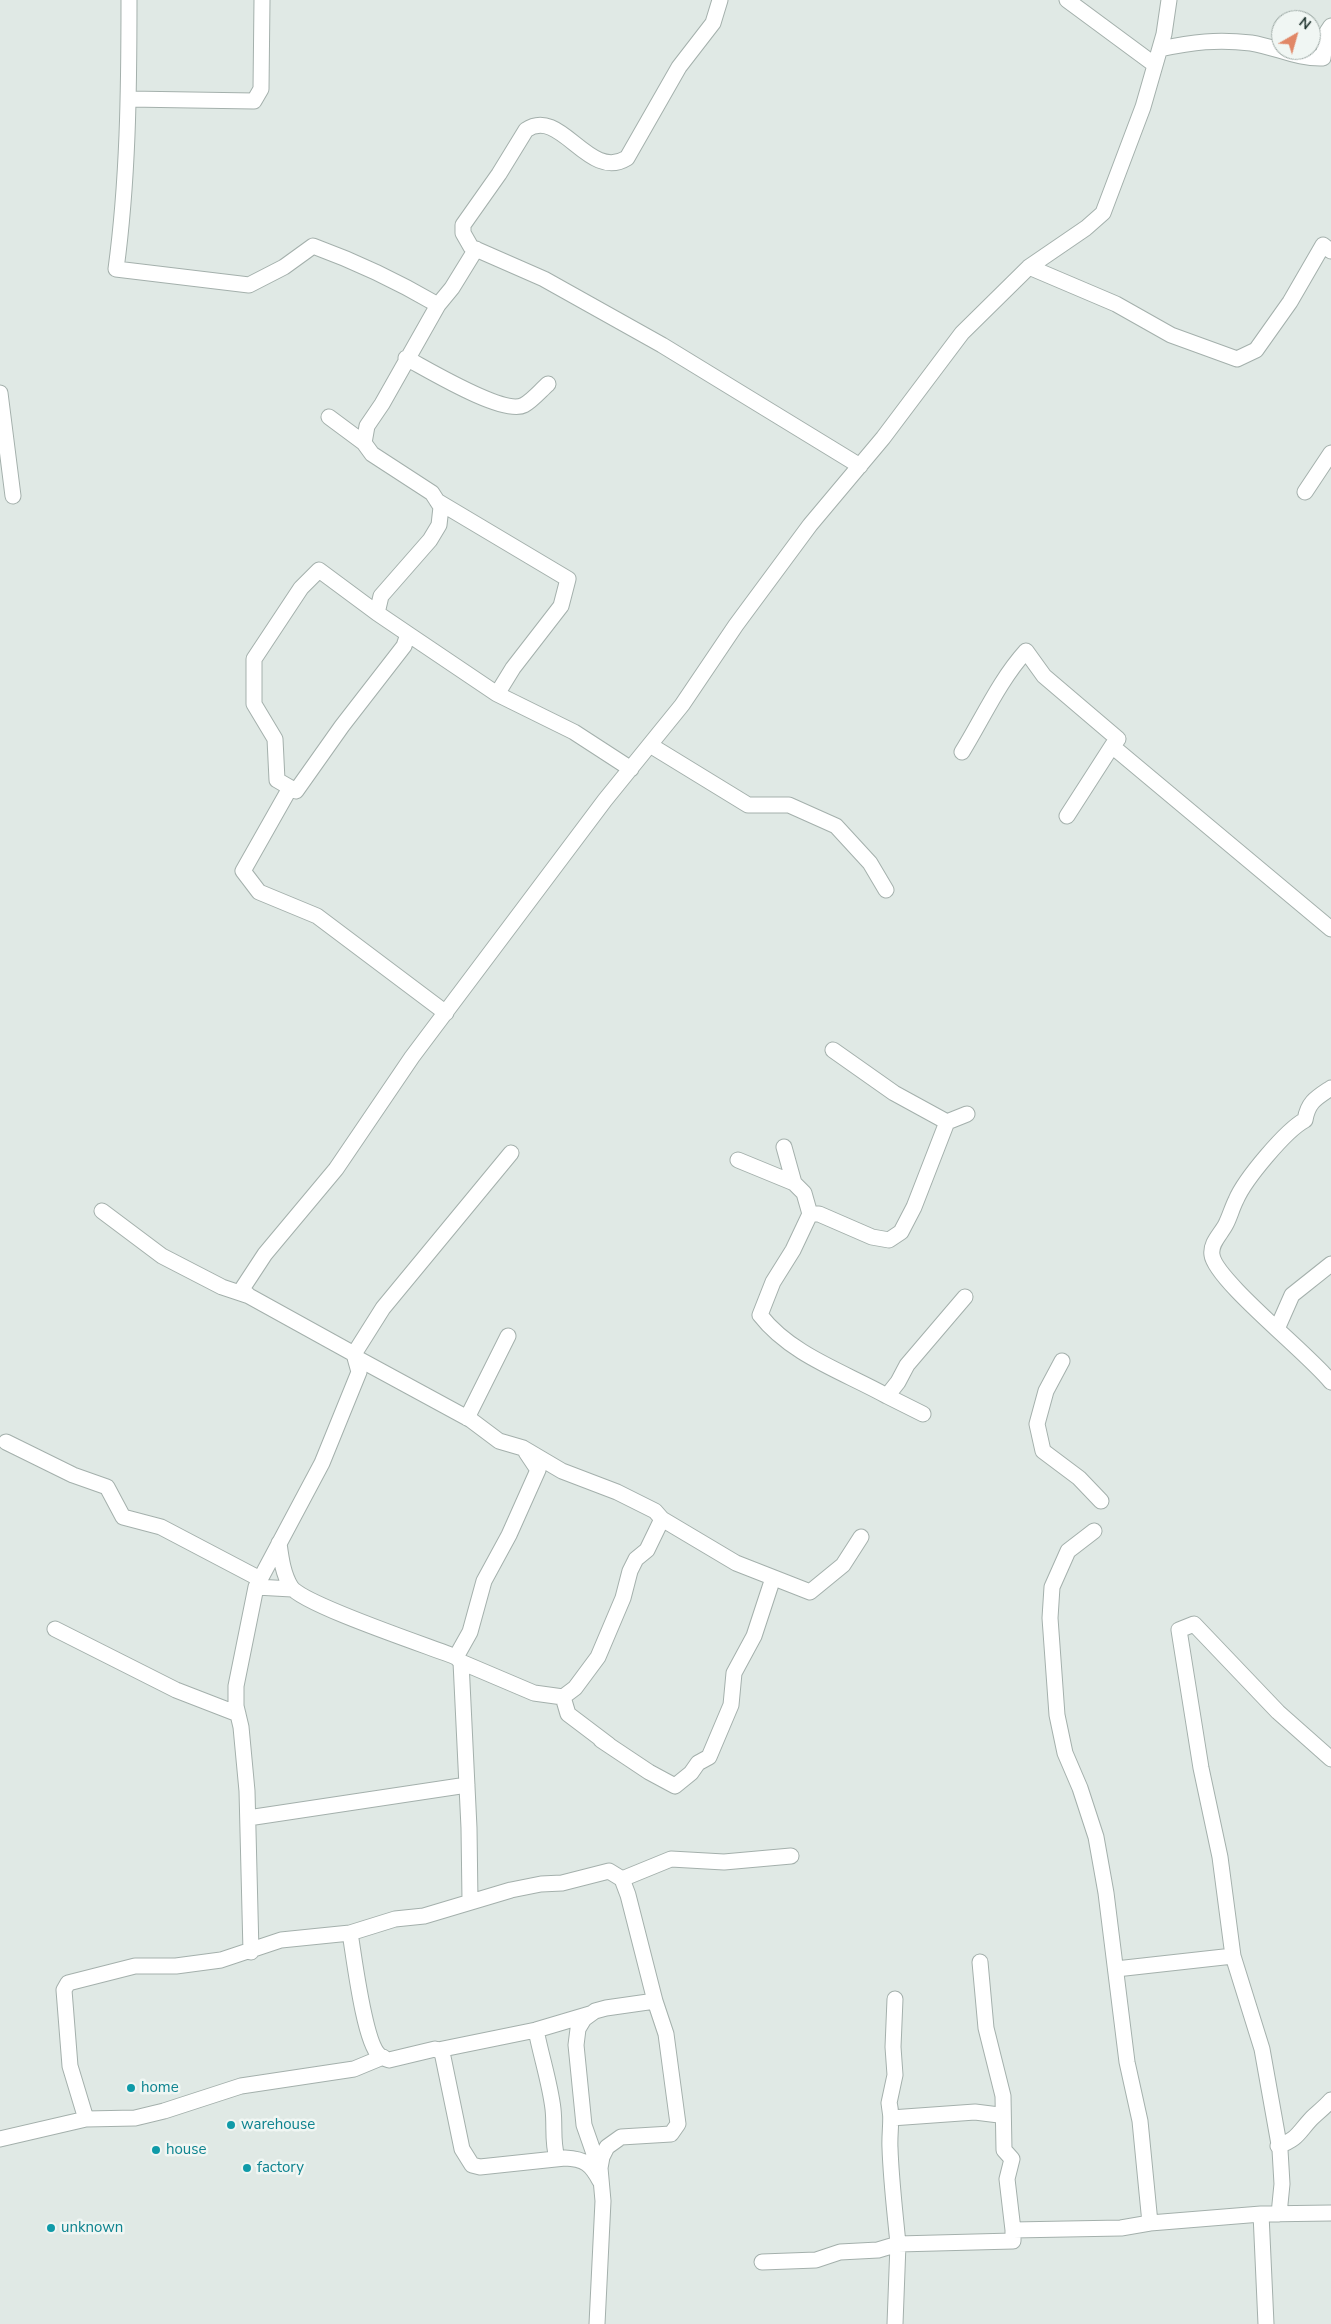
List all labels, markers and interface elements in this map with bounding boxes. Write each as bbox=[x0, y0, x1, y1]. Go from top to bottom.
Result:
north arrow bbox=[1271, 10, 1321, 60]
text: N bbox=[1295, 13, 1315, 34]
place label: home bbox=[141, 2079, 179, 2097]
marker: home bbox=[125, 2082, 137, 2094]
place label: warehouse bbox=[241, 2116, 315, 2134]
marker: warehouse bbox=[225, 2119, 237, 2131]
place label: house bbox=[166, 2141, 206, 2159]
marker: house bbox=[150, 2144, 162, 2156]
place label: factory bbox=[257, 2159, 304, 2177]
marker: factory bbox=[241, 2162, 253, 2174]
place label: unknown bbox=[61, 2219, 123, 2237]
marker: unknown bbox=[45, 2222, 57, 2234]

